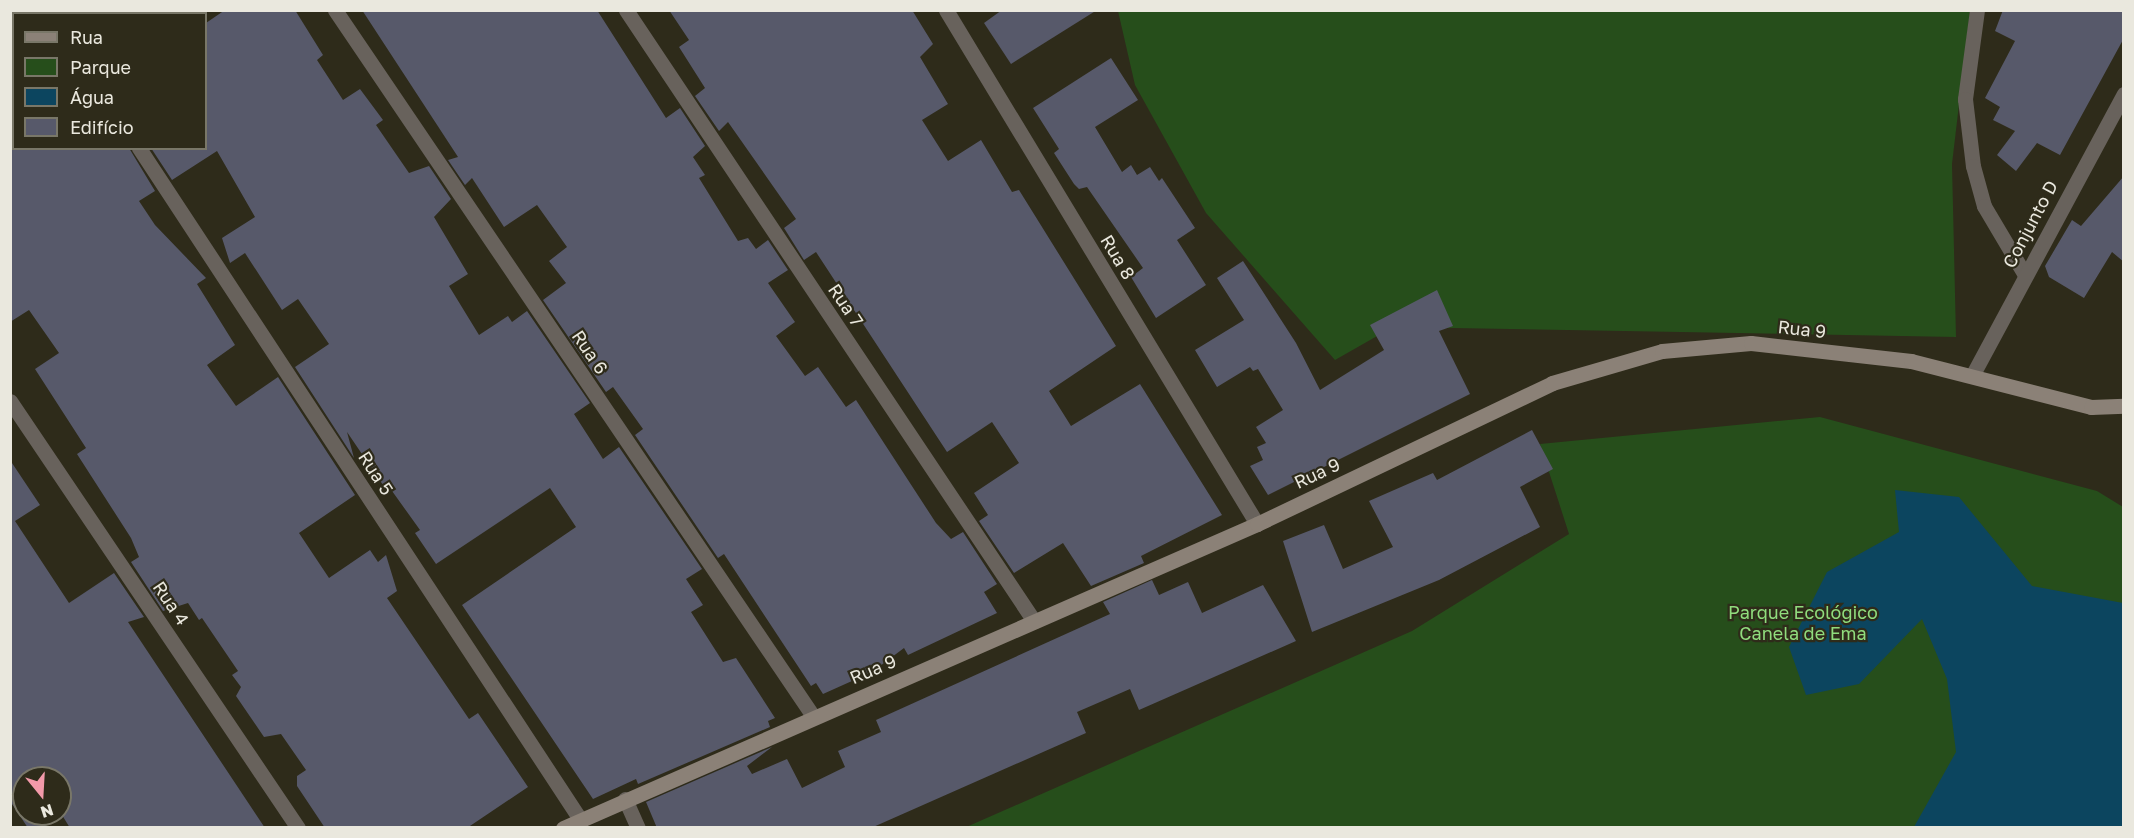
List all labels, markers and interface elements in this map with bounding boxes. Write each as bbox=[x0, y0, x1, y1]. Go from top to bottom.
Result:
legend bbox=[12, 12, 207, 150]
text: Rua bbox=[70, 26, 103, 48]
text: Parque bbox=[70, 56, 131, 78]
text: Água bbox=[70, 86, 114, 108]
text: Edifício bbox=[70, 116, 134, 138]
street label: Conjunto D bbox=[1998, 177, 2062, 271]
street label: Rua 8 bbox=[1096, 231, 1140, 283]
street label: Rua 7 bbox=[824, 279, 868, 331]
street label: Rua 9 bbox=[1777, 316, 1827, 342]
street label: Rua 6 bbox=[568, 326, 612, 378]
street label: Rua 5 bbox=[354, 447, 398, 499]
street label: Rua 9 bbox=[1291, 453, 1343, 493]
street label: Rua 4 bbox=[149, 577, 193, 629]
park label: Parque Ecológico Canela de Ema bbox=[1728, 602, 1878, 644]
street label: Rua 9 bbox=[847, 650, 899, 688]
north arrow bbox=[12, 766, 72, 826]
text: N bbox=[38, 800, 56, 823]

